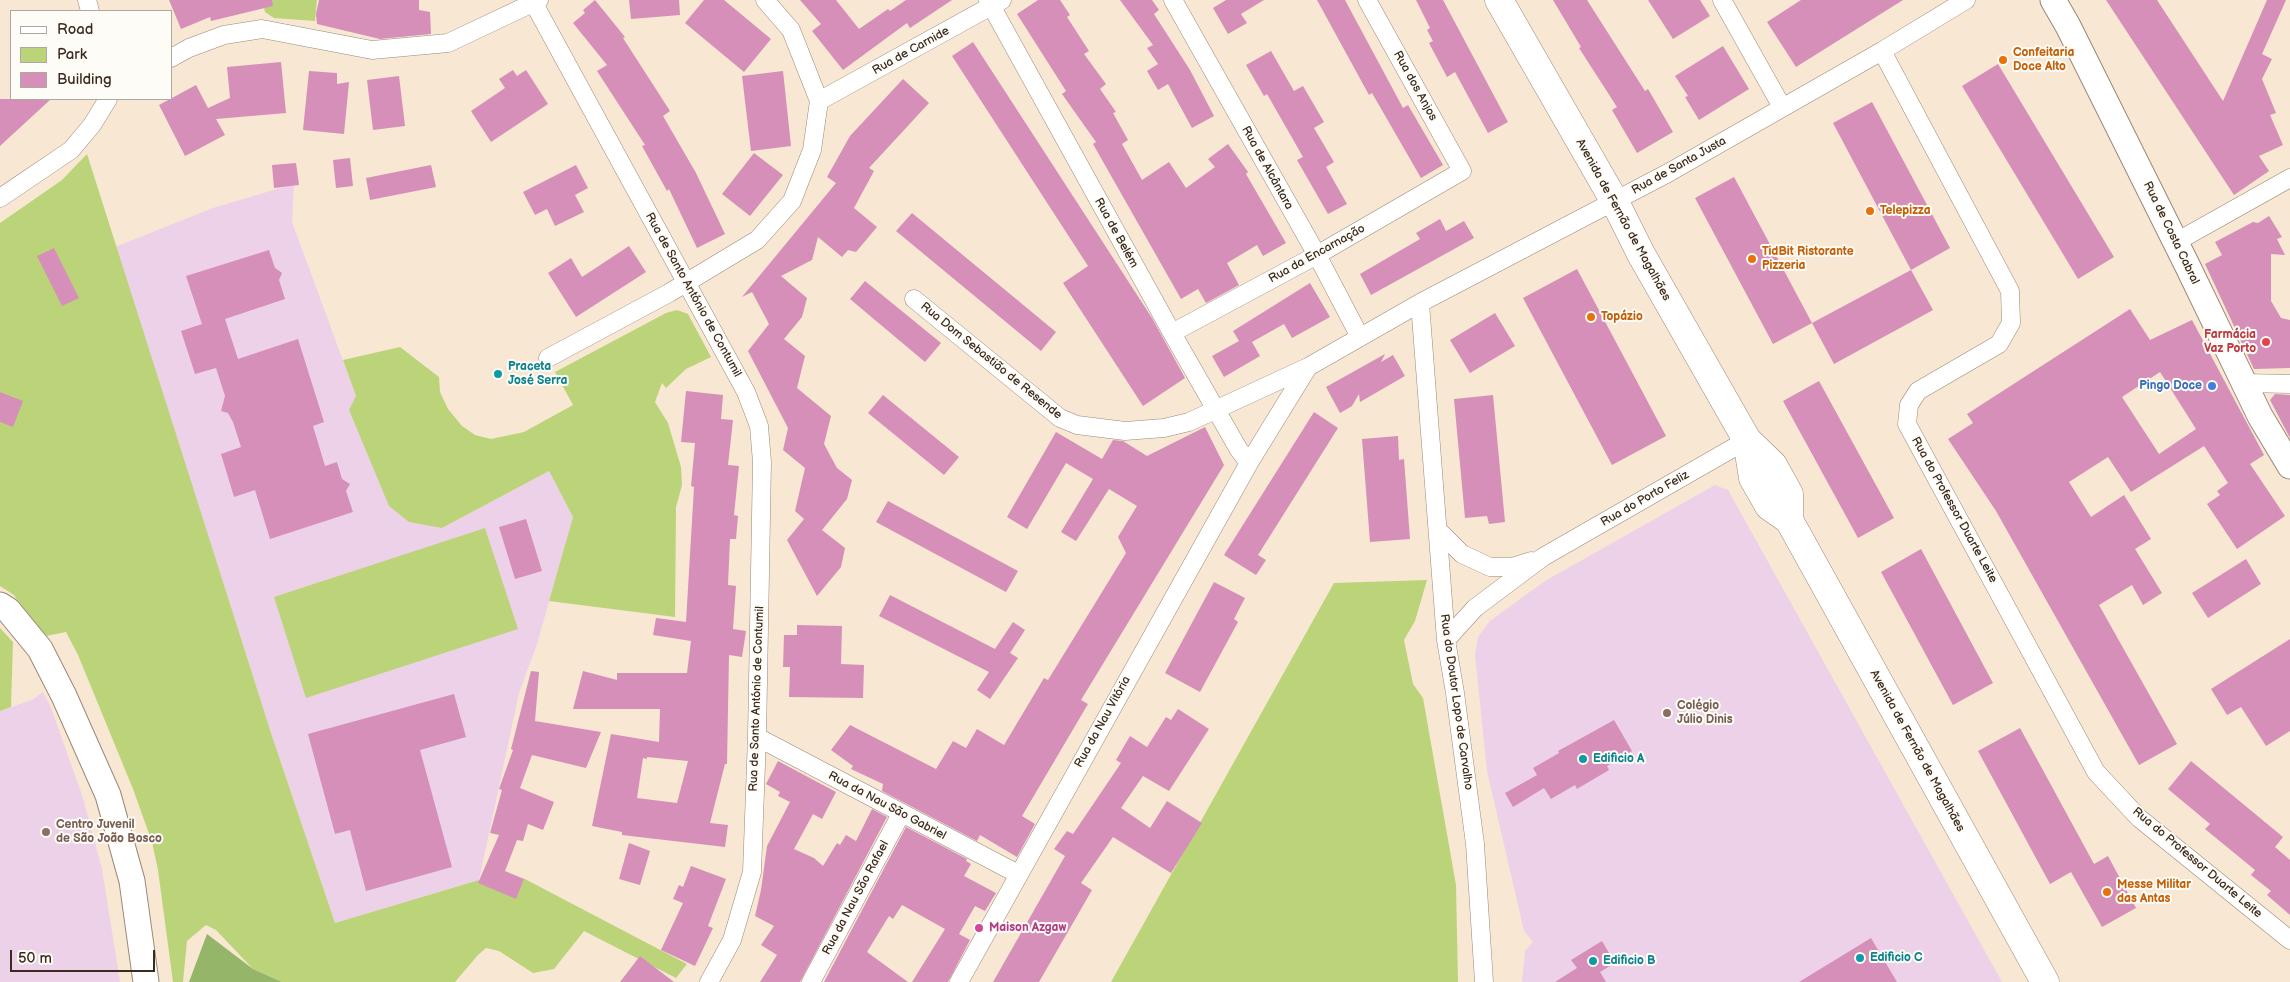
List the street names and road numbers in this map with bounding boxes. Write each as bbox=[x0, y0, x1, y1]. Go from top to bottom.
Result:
street label: Rua de Carnide bbox=[870, 24, 952, 78]
street label: Rua dos Anjos bbox=[1390, 48, 1440, 124]
street label: Rua de Alcântara bbox=[1238, 124, 1296, 212]
street label: Rua de Santa Justa bbox=[1629, 134, 1729, 198]
street label: Avenida de Fernão de Magalhães bbox=[1572, 137, 1674, 303]
street label: Rua de Costa Cabral bbox=[2140, 179, 2202, 287]
street label: Rua de Belém bbox=[1091, 196, 1141, 270]
street label: Rua de Santo António de Contumil bbox=[642, 210, 744, 380]
street label: Rua da Encarnação bbox=[1266, 222, 1368, 286]
street label: Rua Dom Sebastião de Resende bbox=[917, 299, 1065, 423]
street label: Rua do Professor Duarte Leite bbox=[1908, 435, 2000, 585]
street label: Rua do Porto Feliz bbox=[1599, 468, 1691, 530]
street label: Rua de Santo António de Contumil bbox=[747, 606, 767, 792]
street label: Rua do Doutor Lopo de Carvalho bbox=[1437, 613, 1475, 791]
street label: Avenida de Fernão de Magalhães bbox=[1866, 668, 1968, 834]
street label: Rua da Nau Vitória bbox=[1072, 674, 1134, 770]
street label: Rua da Nau São Gabriel bbox=[826, 769, 948, 843]
street label: Rua do Professor Duarte Leite bbox=[2129, 805, 2265, 921]
street label: Rua da Nau São Rafael bbox=[820, 838, 892, 958]

